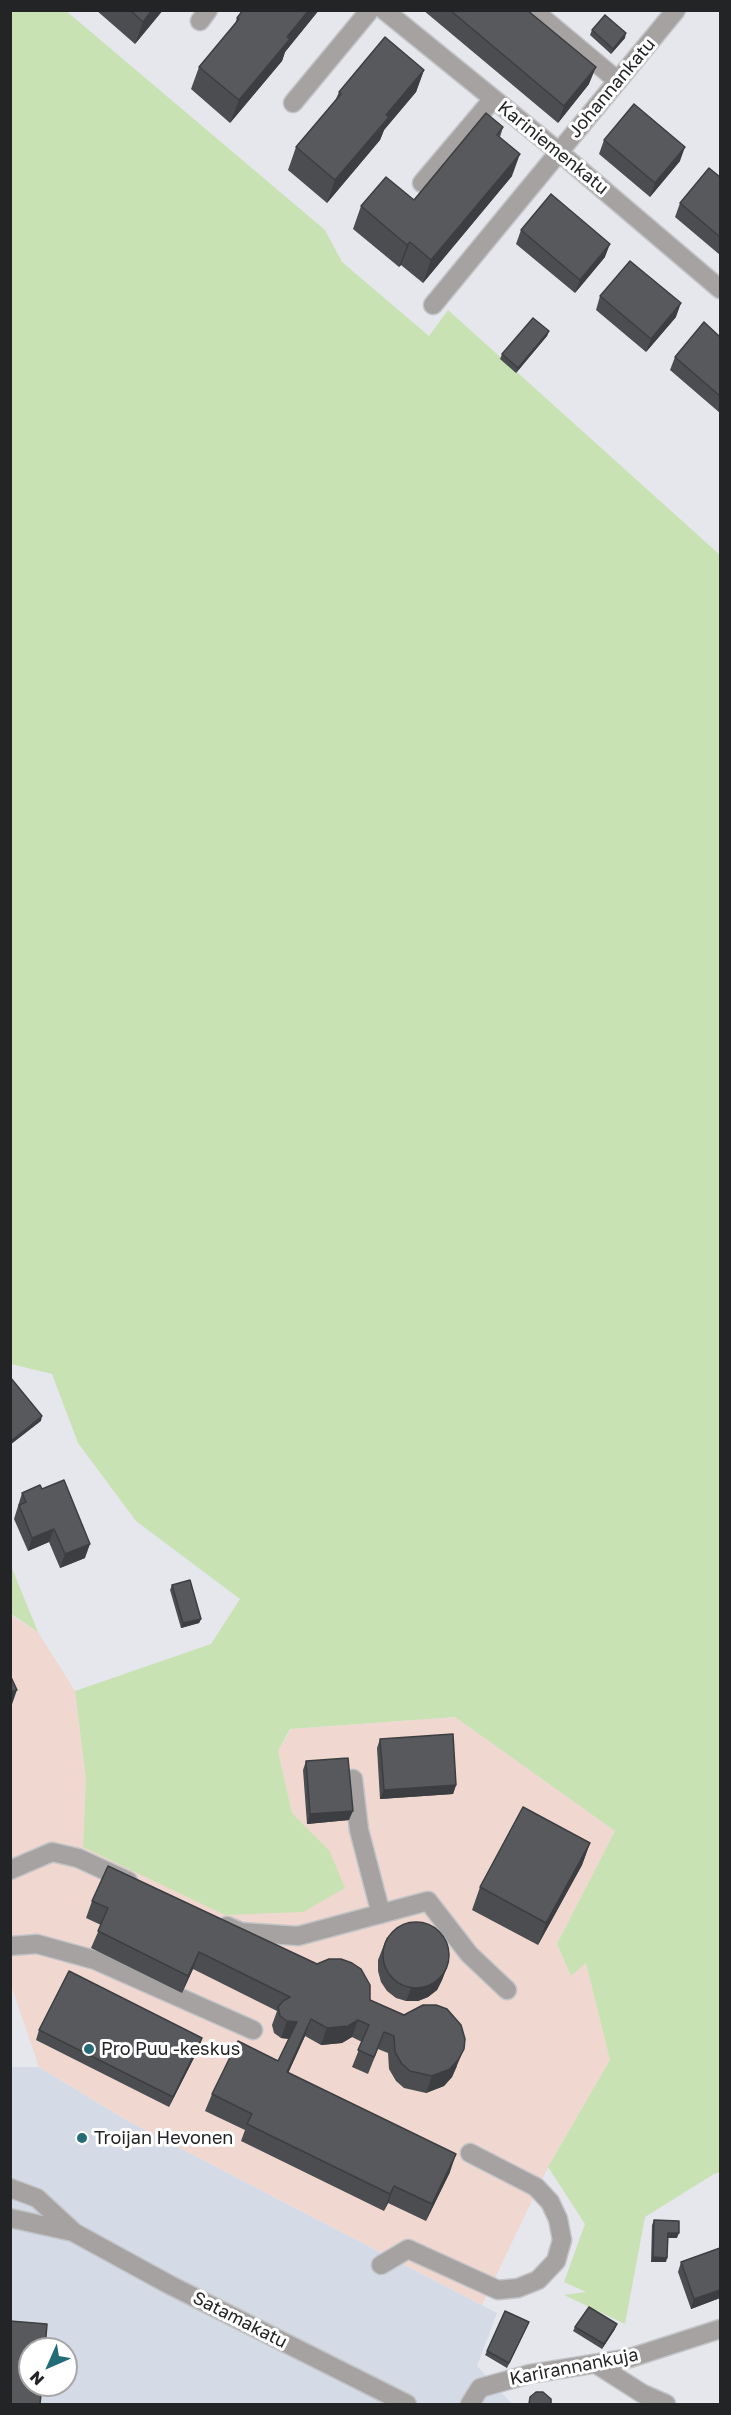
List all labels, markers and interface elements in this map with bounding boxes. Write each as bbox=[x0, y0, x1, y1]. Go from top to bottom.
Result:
street label: Johannankatu bbox=[564, 34, 660, 142]
street label: Kariniemenkatu bbox=[493, 97, 613, 199]
place label: Pro Puu -keskus bbox=[101, 2038, 240, 2060]
marker: Pro Puu -keskus bbox=[82, 2042, 96, 2056]
place label: Troijan Hevonen bbox=[94, 2127, 233, 2149]
marker: Troijan Hevonen bbox=[75, 2131, 89, 2145]
street label: Satamakatu bbox=[189, 2287, 291, 2353]
north arrow bbox=[18, 2337, 78, 2397]
street label: Karirannankuja bbox=[508, 2344, 640, 2390]
text: N bbox=[25, 2367, 48, 2390]

